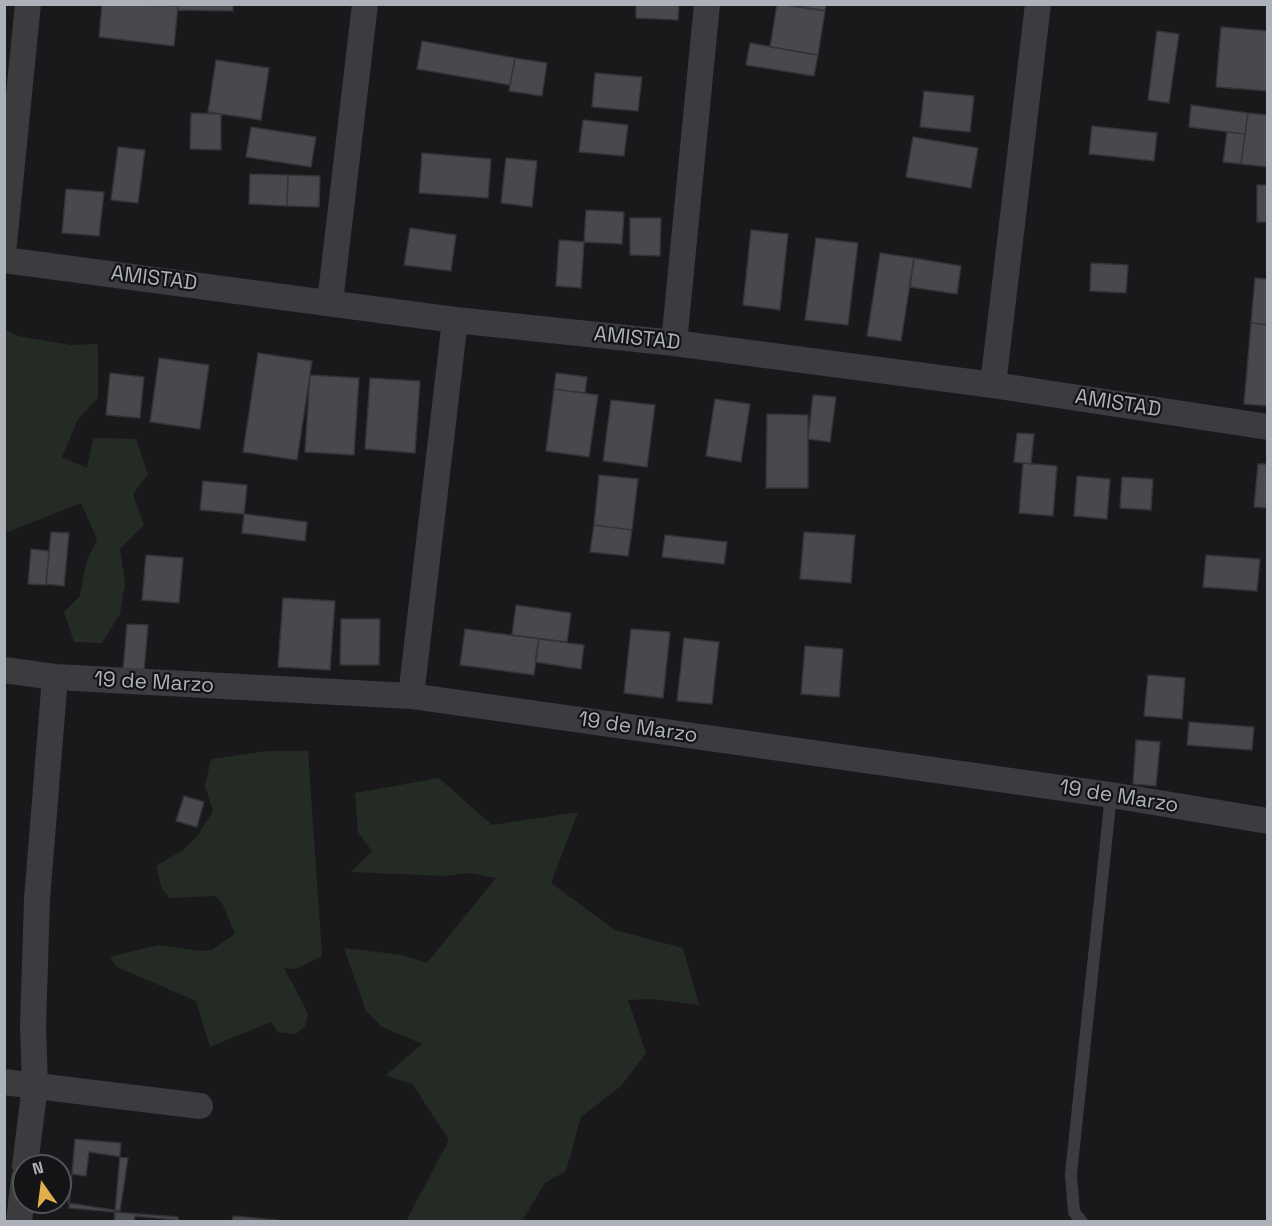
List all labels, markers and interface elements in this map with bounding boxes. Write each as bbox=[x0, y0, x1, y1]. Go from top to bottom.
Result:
street label: AMISTAD bbox=[109, 261, 199, 297]
street label: AMISTAD bbox=[593, 322, 681, 356]
street label: AMISTAD bbox=[1073, 385, 1163, 423]
street label: 19 de Marzo bbox=[93, 667, 215, 699]
street label: 19 de Marzo bbox=[577, 707, 699, 749]
street label: 19 de Marzo bbox=[1058, 775, 1180, 819]
north arrow bbox=[12, 1154, 72, 1214]
text: N bbox=[30, 1157, 46, 1179]

